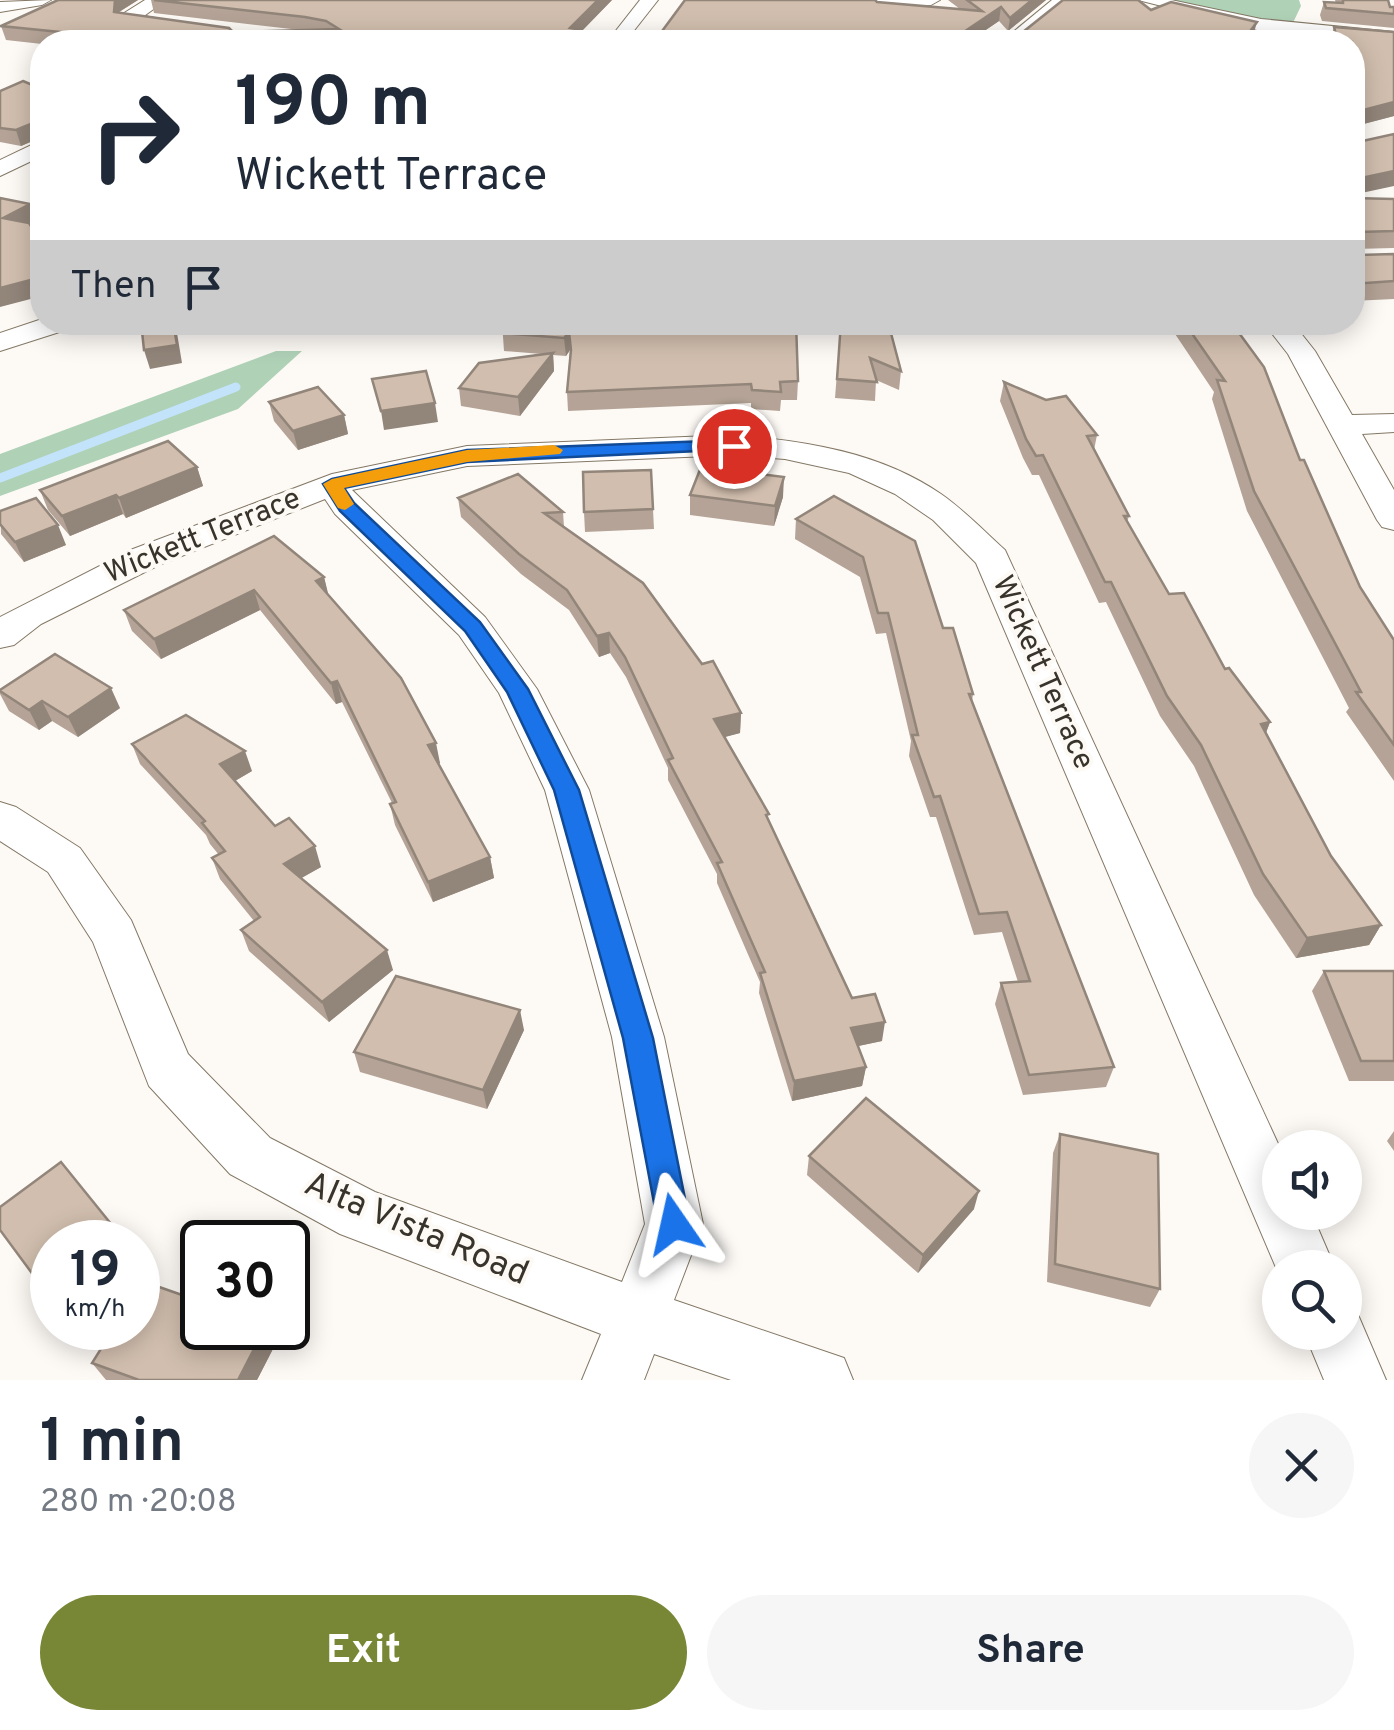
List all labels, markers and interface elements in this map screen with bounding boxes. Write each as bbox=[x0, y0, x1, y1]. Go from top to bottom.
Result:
text: 190 m bbox=[235, 62, 431, 151]
icon: right bbox=[70, 70, 200, 200]
text: Wickett Terrace bbox=[235, 149, 547, 206]
icon: arrive bbox=[176, 260, 231, 315]
text: Then bbox=[70, 263, 156, 312]
pin bbox=[692, 404, 777, 489]
icon: arrive bbox=[707, 419, 762, 474]
street label: Wickett Terrace bbox=[100, 481, 306, 593]
street label: Wickett Terrace bbox=[983, 570, 1101, 776]
map controls bbox=[1262, 1130, 1362, 1350]
button: sound bbox=[1262, 1130, 1362, 1230]
street label: Alta Vista Road bbox=[297, 1163, 535, 1297]
position arrow bbox=[622, 1172, 726, 1276]
speed limit sign: 30 bbox=[180, 1220, 310, 1350]
text: 19 bbox=[70, 1241, 120, 1304]
button: search bbox=[1262, 1250, 1362, 1350]
text: km/h bbox=[65, 1294, 125, 1326]
text: 1 min bbox=[40, 1407, 184, 1483]
button: close bbox=[1249, 1413, 1354, 1518]
text: 280 m · 20:08 bbox=[40, 1483, 236, 1523]
button: Exit bbox=[40, 1595, 687, 1710]
button: Share bbox=[707, 1595, 1354, 1710]

